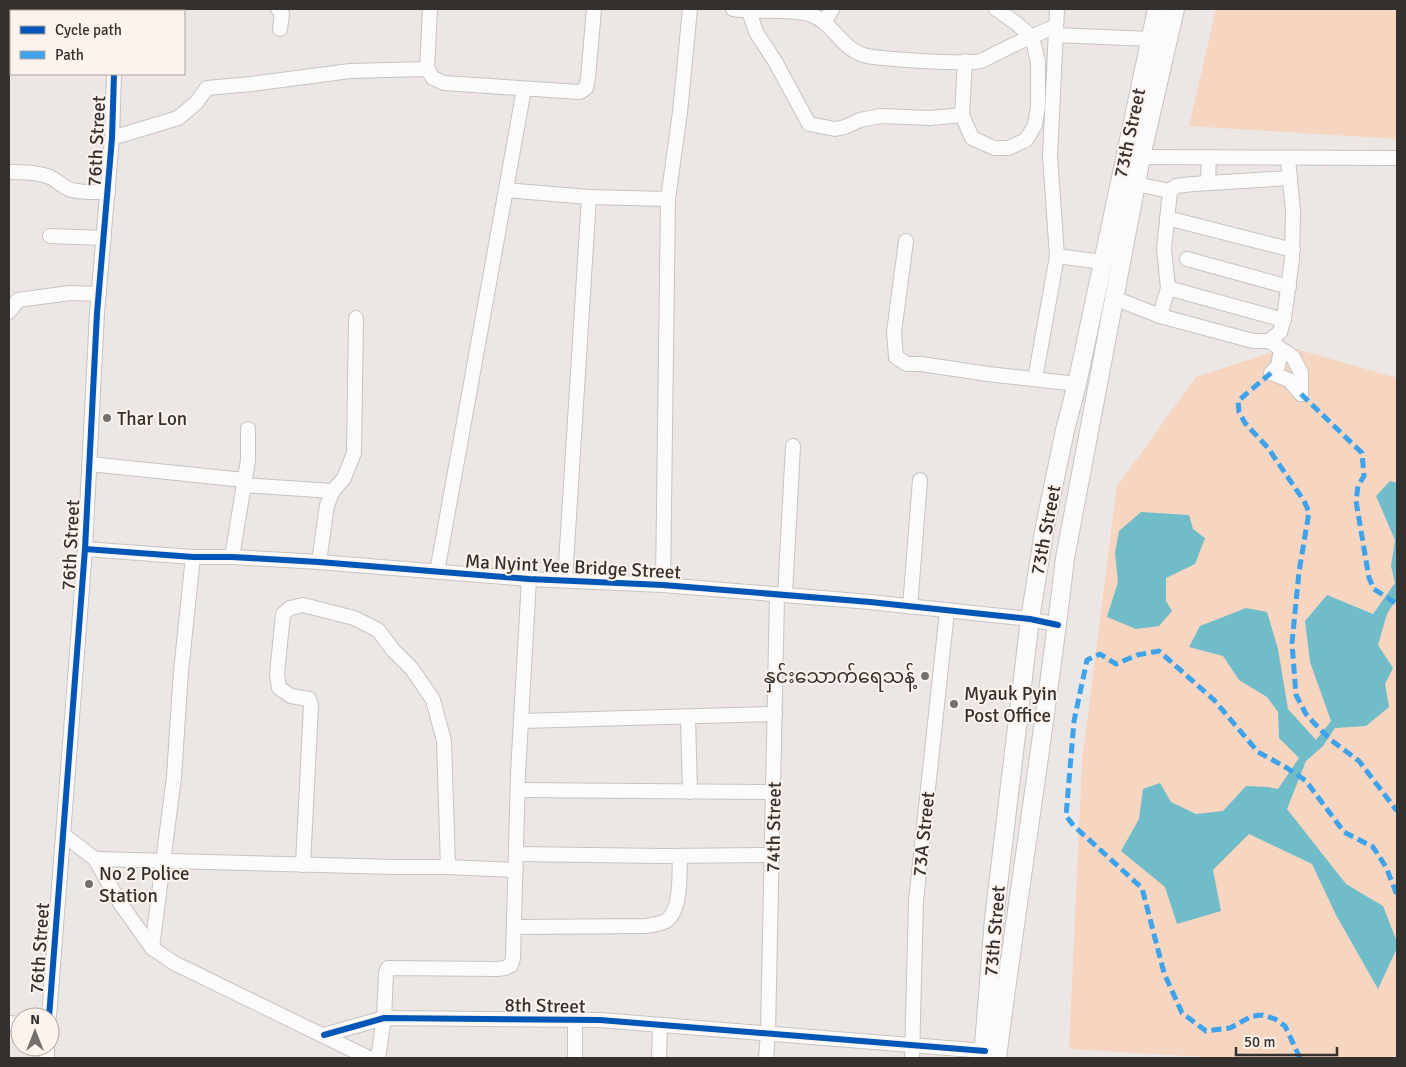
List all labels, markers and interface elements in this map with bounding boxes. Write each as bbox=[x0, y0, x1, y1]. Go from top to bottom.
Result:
legend bbox=[10, 10, 185, 75]
text: Cycle path bbox=[55, 21, 122, 39]
text: Path bbox=[55, 46, 84, 64]
street label: 73th Street bbox=[1109, 86, 1151, 180]
street label: 76th Street bbox=[83, 95, 111, 187]
place label: Thar Lon bbox=[117, 407, 187, 431]
marker: Thar Lon bbox=[101, 412, 113, 424]
street label: 73th Street bbox=[1026, 483, 1067, 577]
street label: 76th Street bbox=[57, 499, 85, 591]
street label: Ma Nyint Yee Bridge Street bbox=[464, 549, 682, 585]
place label: နှင်းသောက်ရေသန့် bbox=[764, 662, 917, 693]
marker: နှင်းသောက်ရေသန့် bbox=[919, 670, 931, 682]
place label: Myauk Pyin Post Office bbox=[964, 682, 1057, 728]
marker: Myauk Pyin Post Office bbox=[948, 698, 960, 710]
street label: 74th Street bbox=[761, 781, 787, 873]
street label: 73A Street bbox=[908, 790, 940, 878]
place label: No 2 Police Station bbox=[99, 862, 190, 908]
marker: No 2 Police Station bbox=[83, 878, 95, 890]
street label: 73th Street bbox=[979, 884, 1011, 978]
street label: 76th Street bbox=[25, 901, 55, 994]
street label: 8th Street bbox=[504, 993, 586, 1019]
north arrow bbox=[10, 1007, 60, 1057]
text: N bbox=[30, 1011, 40, 1028]
scale bar bbox=[1236, 1024, 1337, 1056]
text: 50 m bbox=[1244, 1033, 1275, 1051]

